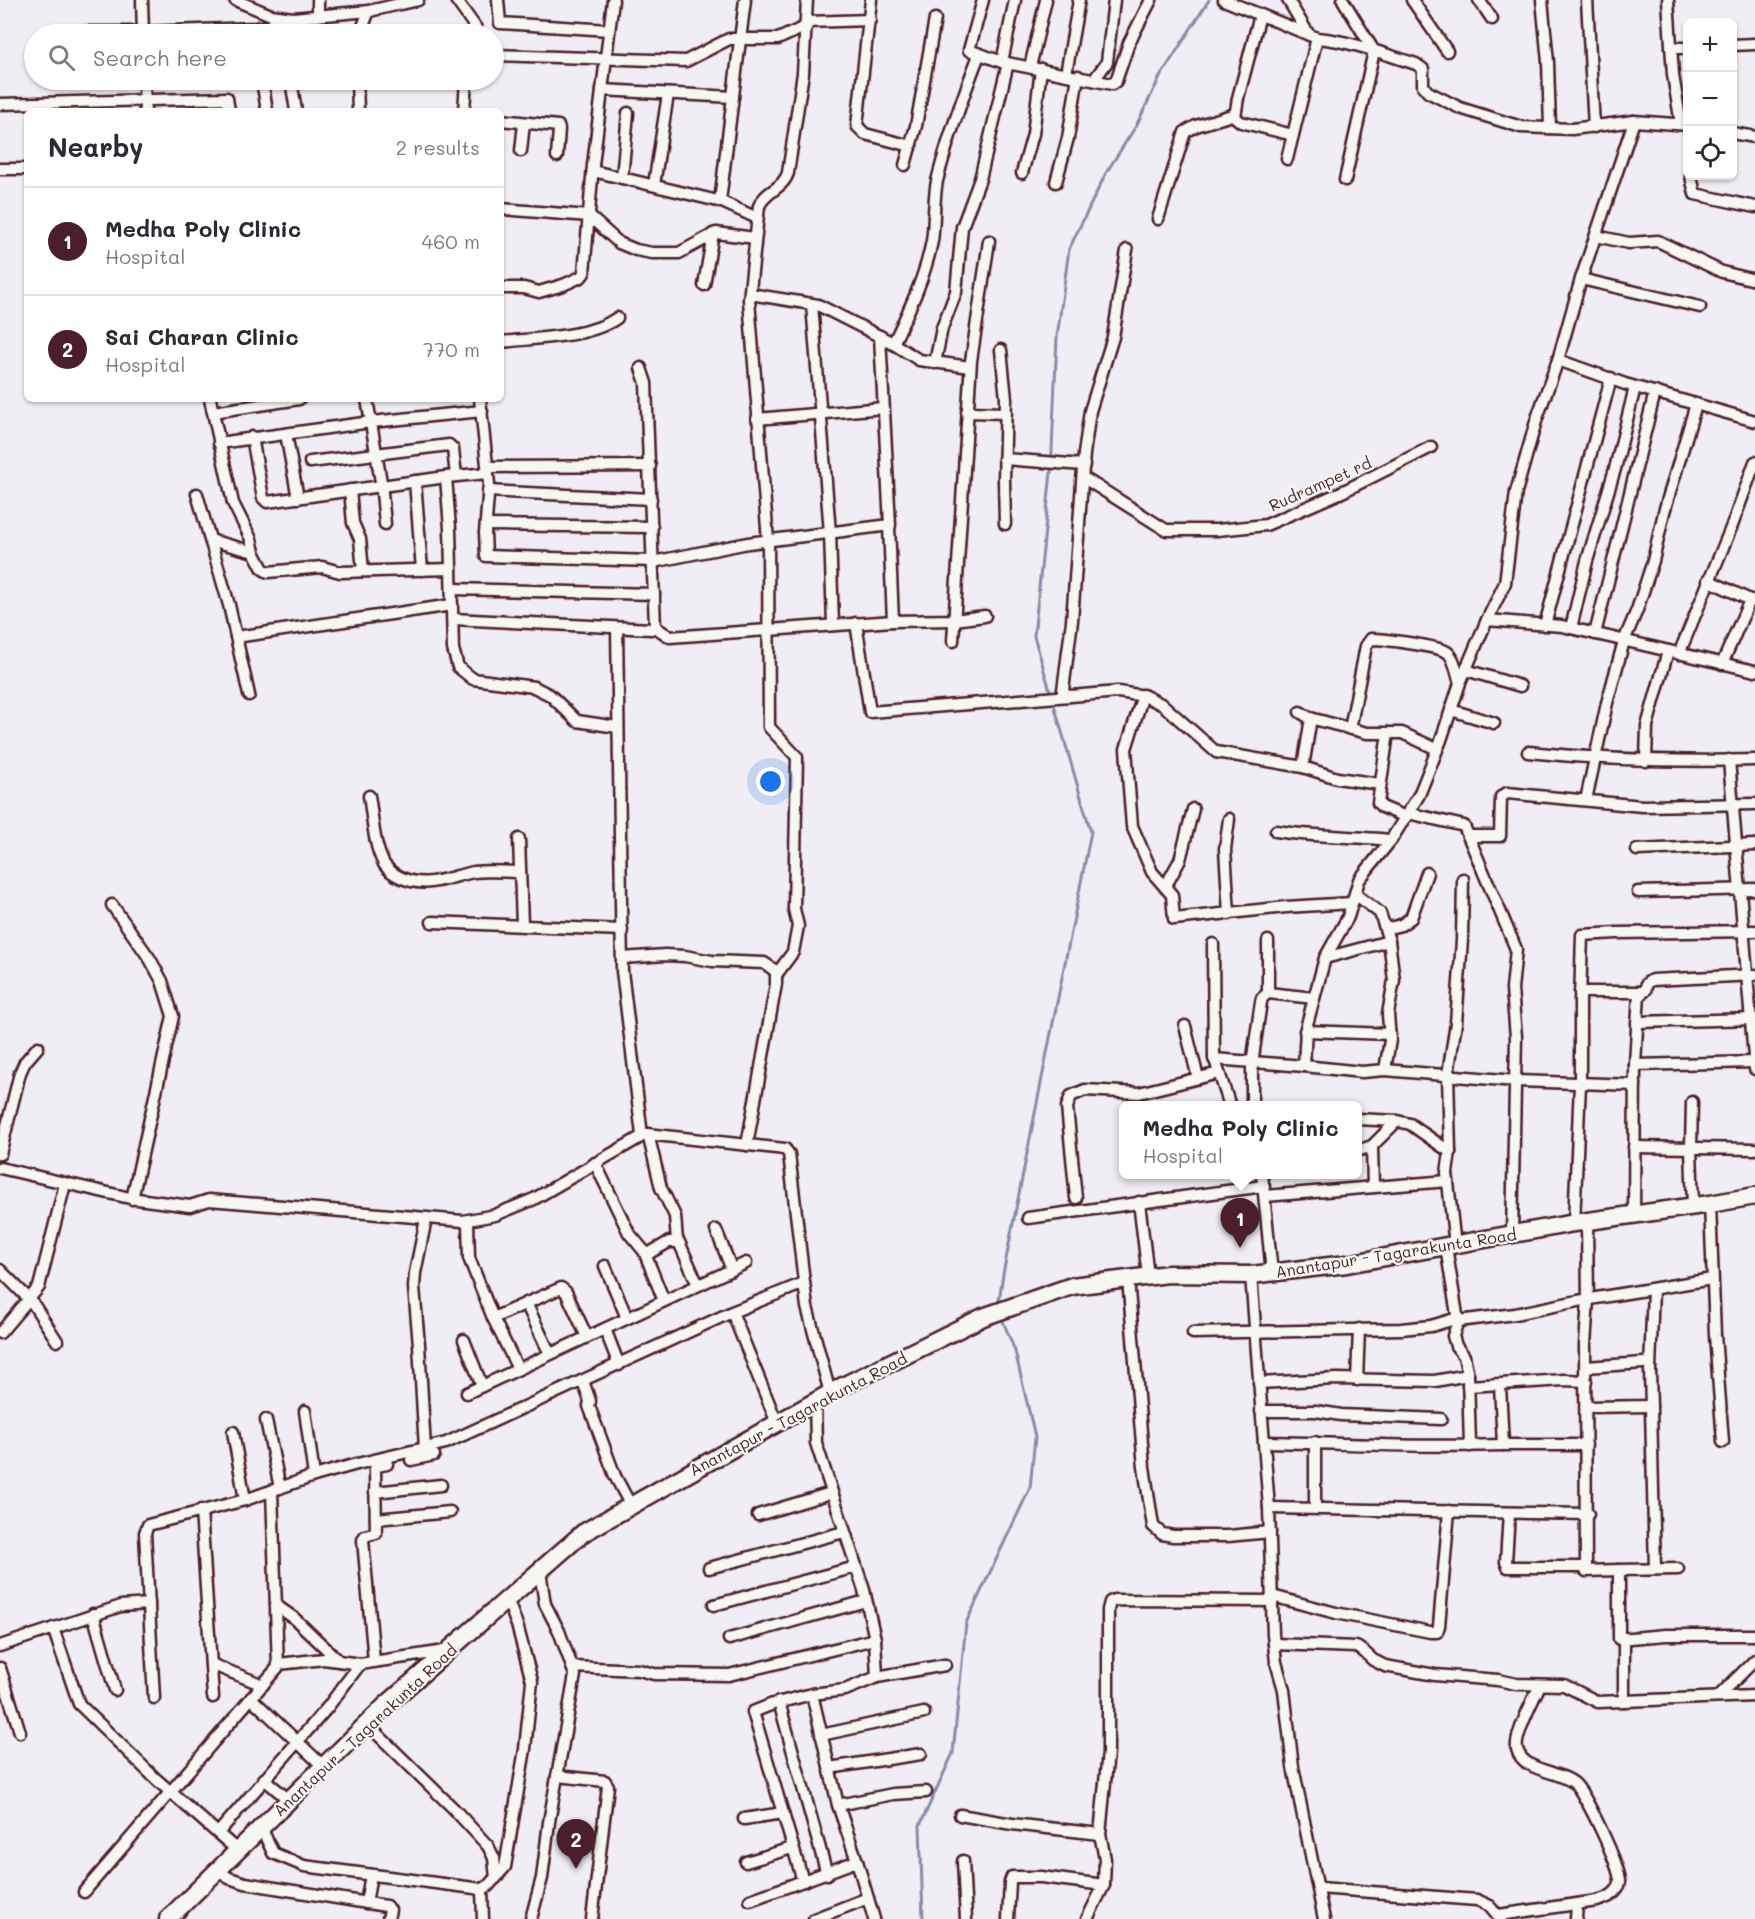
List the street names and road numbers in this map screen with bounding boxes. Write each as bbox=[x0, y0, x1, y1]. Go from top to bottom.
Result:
street label: Rudrampet rd bbox=[1265, 452, 1374, 516]
street label: Anantapur - Tagarakunta Road bbox=[1274, 1223, 1518, 1282]
street label: Anantapur - Tagarakunta Road bbox=[685, 1347, 910, 1480]
street label: Anantapur - Tagarakunta Road bbox=[268, 1639, 461, 1820]

